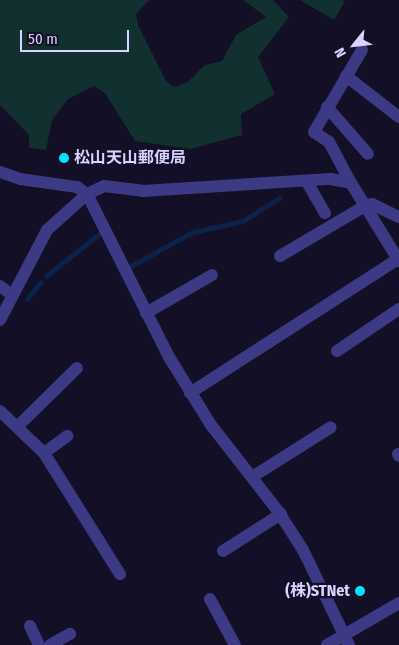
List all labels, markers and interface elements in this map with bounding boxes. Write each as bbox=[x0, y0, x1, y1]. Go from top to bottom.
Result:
scale bar bbox=[22, 20, 131, 52]
north arrow bbox=[329, 20, 379, 70]
text: 50 m bbox=[28, 30, 58, 48]
text: N bbox=[331, 45, 350, 60]
place label: 松山天山郵便局 bbox=[74, 148, 186, 168]
marker: 松山天山郵便局 bbox=[58, 152, 70, 164]
place label: (株)STNet bbox=[285, 581, 350, 601]
marker: (株)STNet bbox=[354, 585, 366, 597]

